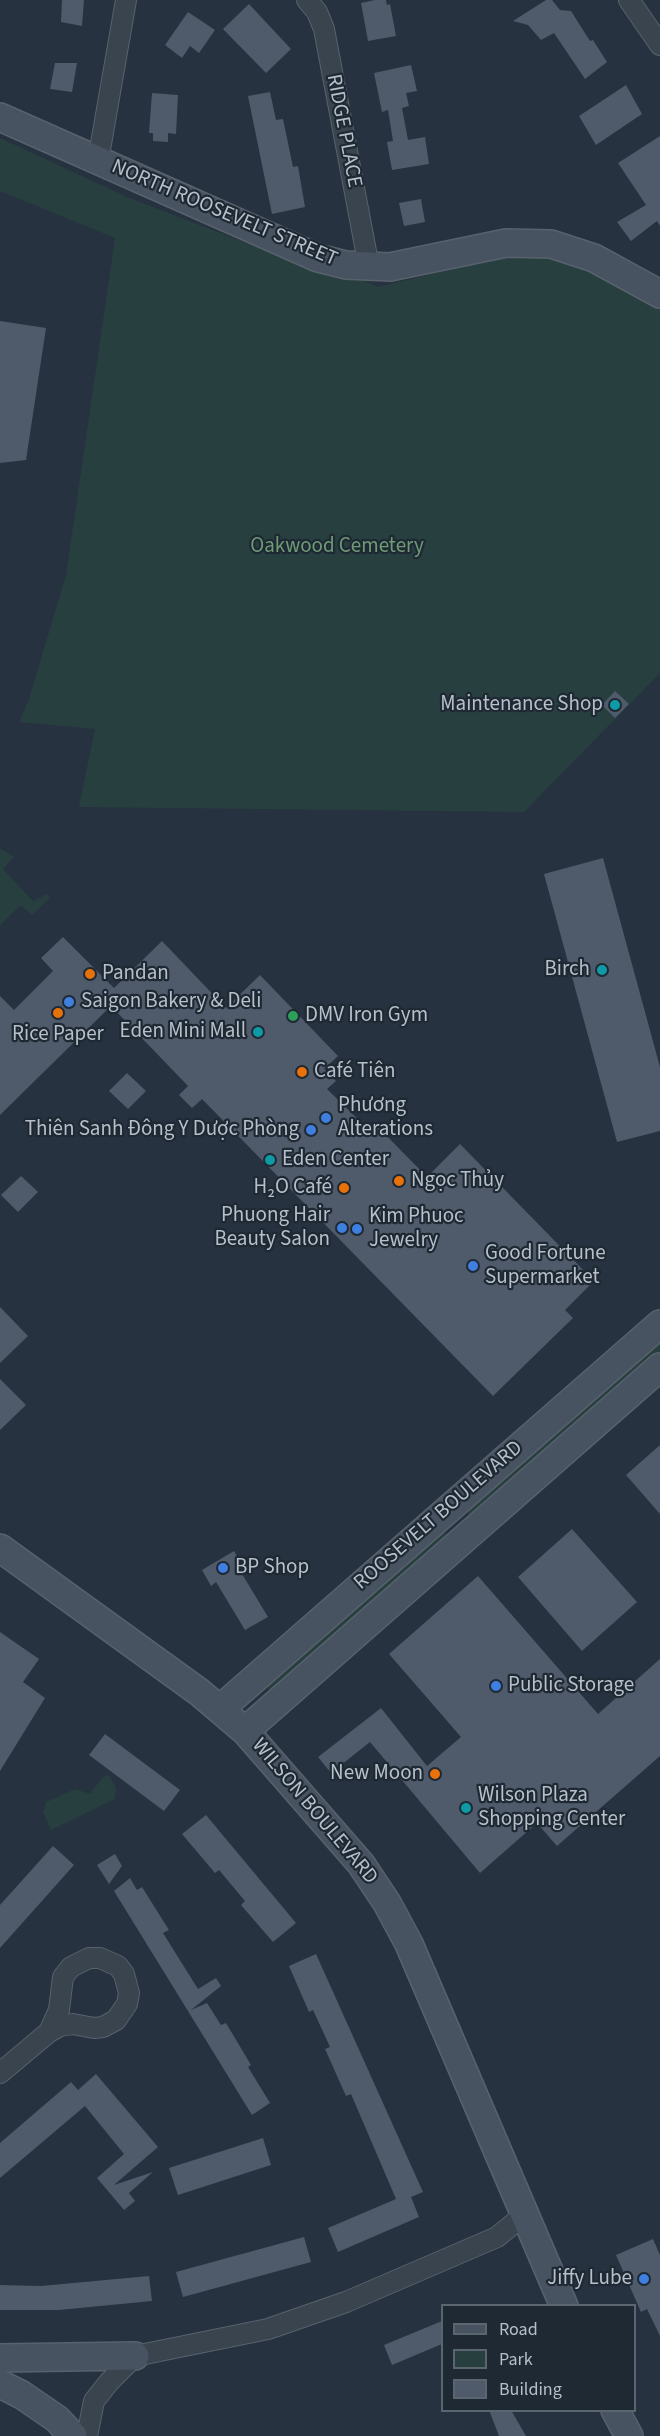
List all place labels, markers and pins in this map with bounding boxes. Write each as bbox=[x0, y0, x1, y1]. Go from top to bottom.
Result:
place label: Maintenance Shop bbox=[440, 692, 603, 718]
marker: Maintenance Shop bbox=[608, 698, 622, 712]
place label: Birch bbox=[544, 957, 590, 983]
place label: Pandan bbox=[102, 961, 169, 987]
marker: Birch bbox=[595, 963, 609, 977]
marker: Pandan bbox=[83, 967, 97, 981]
place label: Saigon Bakery & Deli bbox=[81, 989, 261, 1015]
marker: Saigon Bakery & Deli bbox=[62, 995, 76, 1009]
place label: DMV Iron Gym bbox=[305, 1003, 428, 1029]
marker: Rice Paper bbox=[51, 1006, 65, 1020]
marker: DMV Iron Gym bbox=[286, 1009, 300, 1023]
place label: Eden Mini Mall bbox=[120, 1019, 246, 1045]
place label: Rice Paper bbox=[12, 1022, 104, 1048]
marker: Eden Mini Mall bbox=[251, 1025, 265, 1039]
place label: Café Tiên bbox=[314, 1059, 395, 1085]
marker: Café Tiên bbox=[295, 1065, 309, 1079]
place label: Phương Alterations bbox=[338, 1093, 433, 1143]
marker: Phương Alterations bbox=[319, 1111, 333, 1125]
place label: Thiên Sanh Đông Y Dược Phòng bbox=[25, 1117, 299, 1143]
marker: Thiên Sanh Đông Y Dược Phòng bbox=[304, 1123, 318, 1137]
place label: Eden Center bbox=[282, 1147, 389, 1173]
marker: Eden Center bbox=[263, 1153, 277, 1167]
place label: Ngọc Thủy bbox=[411, 1168, 504, 1194]
marker: Ngọc Thủy bbox=[392, 1174, 406, 1188]
place label: H₂O Café bbox=[254, 1175, 332, 1201]
marker: H₂O Café bbox=[337, 1181, 351, 1195]
place label: Phuong Hair Beauty Salon bbox=[214, 1203, 330, 1253]
place label: Kim Phuoc Jewelry bbox=[369, 1204, 464, 1254]
marker: Phuong Hair Beauty Salon bbox=[335, 1221, 349, 1235]
marker: Kim Phuoc Jewelry bbox=[350, 1222, 364, 1236]
place label: Good Fortune Supermarket bbox=[485, 1241, 606, 1291]
marker: Good Fortune Supermarket bbox=[466, 1259, 480, 1273]
place label: BP Shop bbox=[235, 1555, 309, 1581]
marker: BP Shop bbox=[216, 1561, 230, 1575]
place label: Public Storage bbox=[508, 1673, 634, 1699]
marker: Public Storage bbox=[489, 1679, 503, 1693]
place label: New Moon bbox=[330, 1761, 423, 1787]
marker: New Moon bbox=[428, 1767, 442, 1781]
place label: Wilson Plaza Shopping Center bbox=[478, 1783, 625, 1833]
marker: Wilson Plaza Shopping Center bbox=[459, 1801, 473, 1815]
place label: Jiffy Lube bbox=[547, 2266, 632, 2292]
marker: Jiffy Lube bbox=[637, 2272, 651, 2286]

